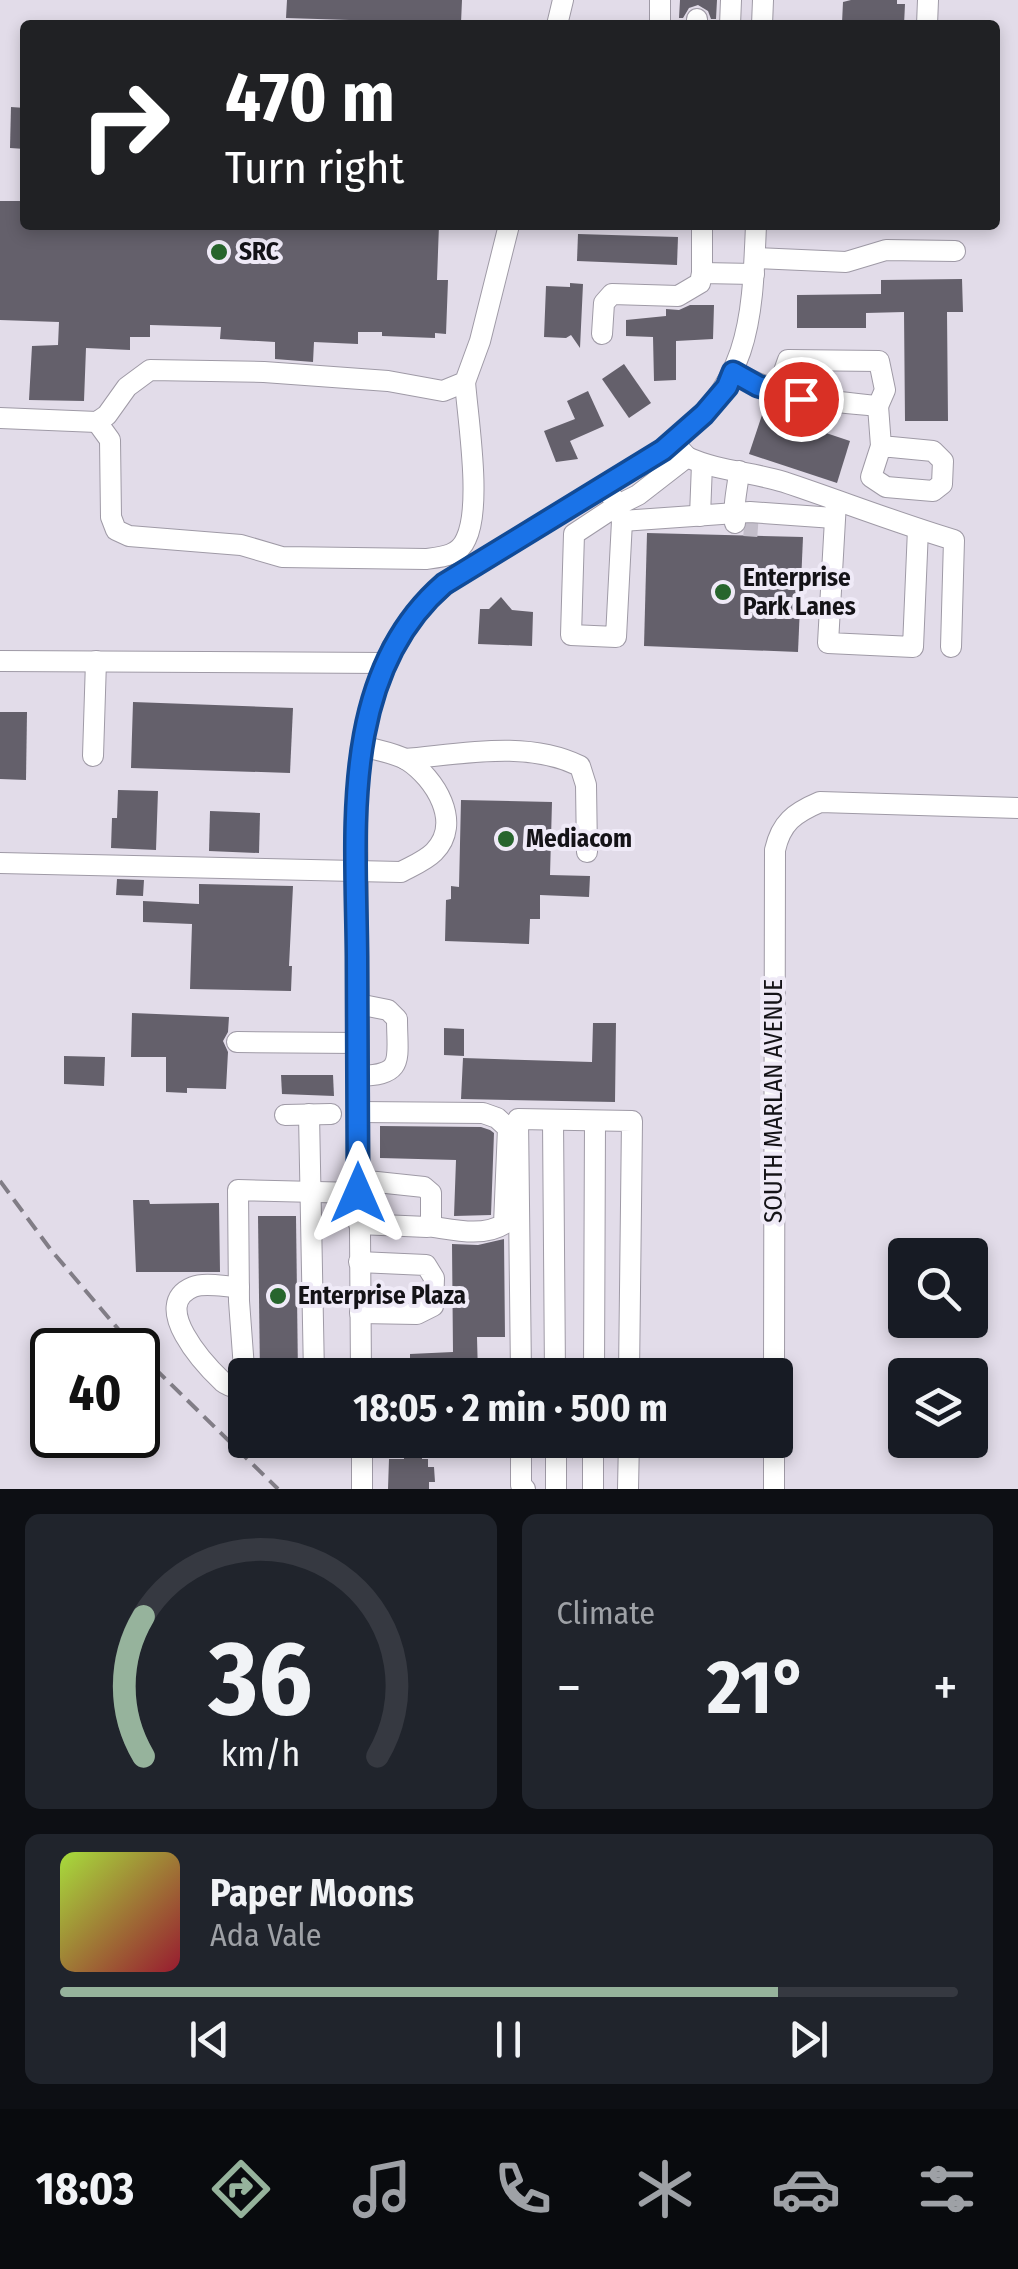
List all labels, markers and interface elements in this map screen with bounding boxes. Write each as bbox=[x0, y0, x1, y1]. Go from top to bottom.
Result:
text: 470 m bbox=[225, 56, 395, 140]
icon: right bbox=[60, 60, 190, 190]
text: Turn right bbox=[225, 141, 404, 195]
place label: SRC bbox=[239, 237, 279, 267]
marker: SRC bbox=[208, 241, 230, 263]
pin bbox=[759, 357, 844, 442]
icon: arrive bbox=[774, 372, 829, 427]
place label: Enterprise Park Lanes bbox=[743, 563, 856, 622]
marker: Enterprise Park Lanes bbox=[712, 581, 734, 603]
place label: Mediacom bbox=[526, 824, 632, 854]
marker: Mediacom bbox=[495, 828, 517, 850]
street label: SOUTH MARLAN AVENUE bbox=[759, 979, 789, 1223]
position arrow bbox=[306, 1141, 410, 1245]
map controls bbox=[888, 1238, 988, 1458]
button: search bbox=[888, 1238, 988, 1338]
place label: Enterprise Plaza bbox=[298, 1281, 466, 1311]
marker: Enterprise Plaza bbox=[267, 1285, 289, 1307]
speed limit sign: 40 bbox=[30, 1328, 160, 1458]
button: layers bbox=[888, 1358, 988, 1458]
text: 18:05 · 2 min · 500 m bbox=[353, 1385, 668, 1431]
text: Climate bbox=[557, 1594, 655, 1632]
text: 36 bbox=[208, 1617, 313, 1742]
text: 21° bbox=[707, 1643, 807, 1733]
text: − bbox=[557, 1655, 581, 1721]
text: + bbox=[933, 1655, 958, 1721]
text: km/h bbox=[221, 1733, 301, 1775]
text: Paper Moons bbox=[210, 1870, 414, 1916]
text: Ada Vale bbox=[210, 1916, 322, 1954]
icon: previous bbox=[182, 2012, 237, 2067]
icon: pause bbox=[481, 2012, 536, 2067]
icon: next bbox=[781, 2012, 836, 2067]
icon: directions bbox=[206, 2154, 276, 2224]
icon: music bbox=[347, 2154, 417, 2224]
icon: phone bbox=[488, 2154, 558, 2224]
icon: climate bbox=[630, 2154, 700, 2224]
icon: car bbox=[771, 2154, 841, 2224]
icon: filters bbox=[912, 2154, 982, 2224]
text: 18:03 bbox=[36, 2162, 134, 2216]

